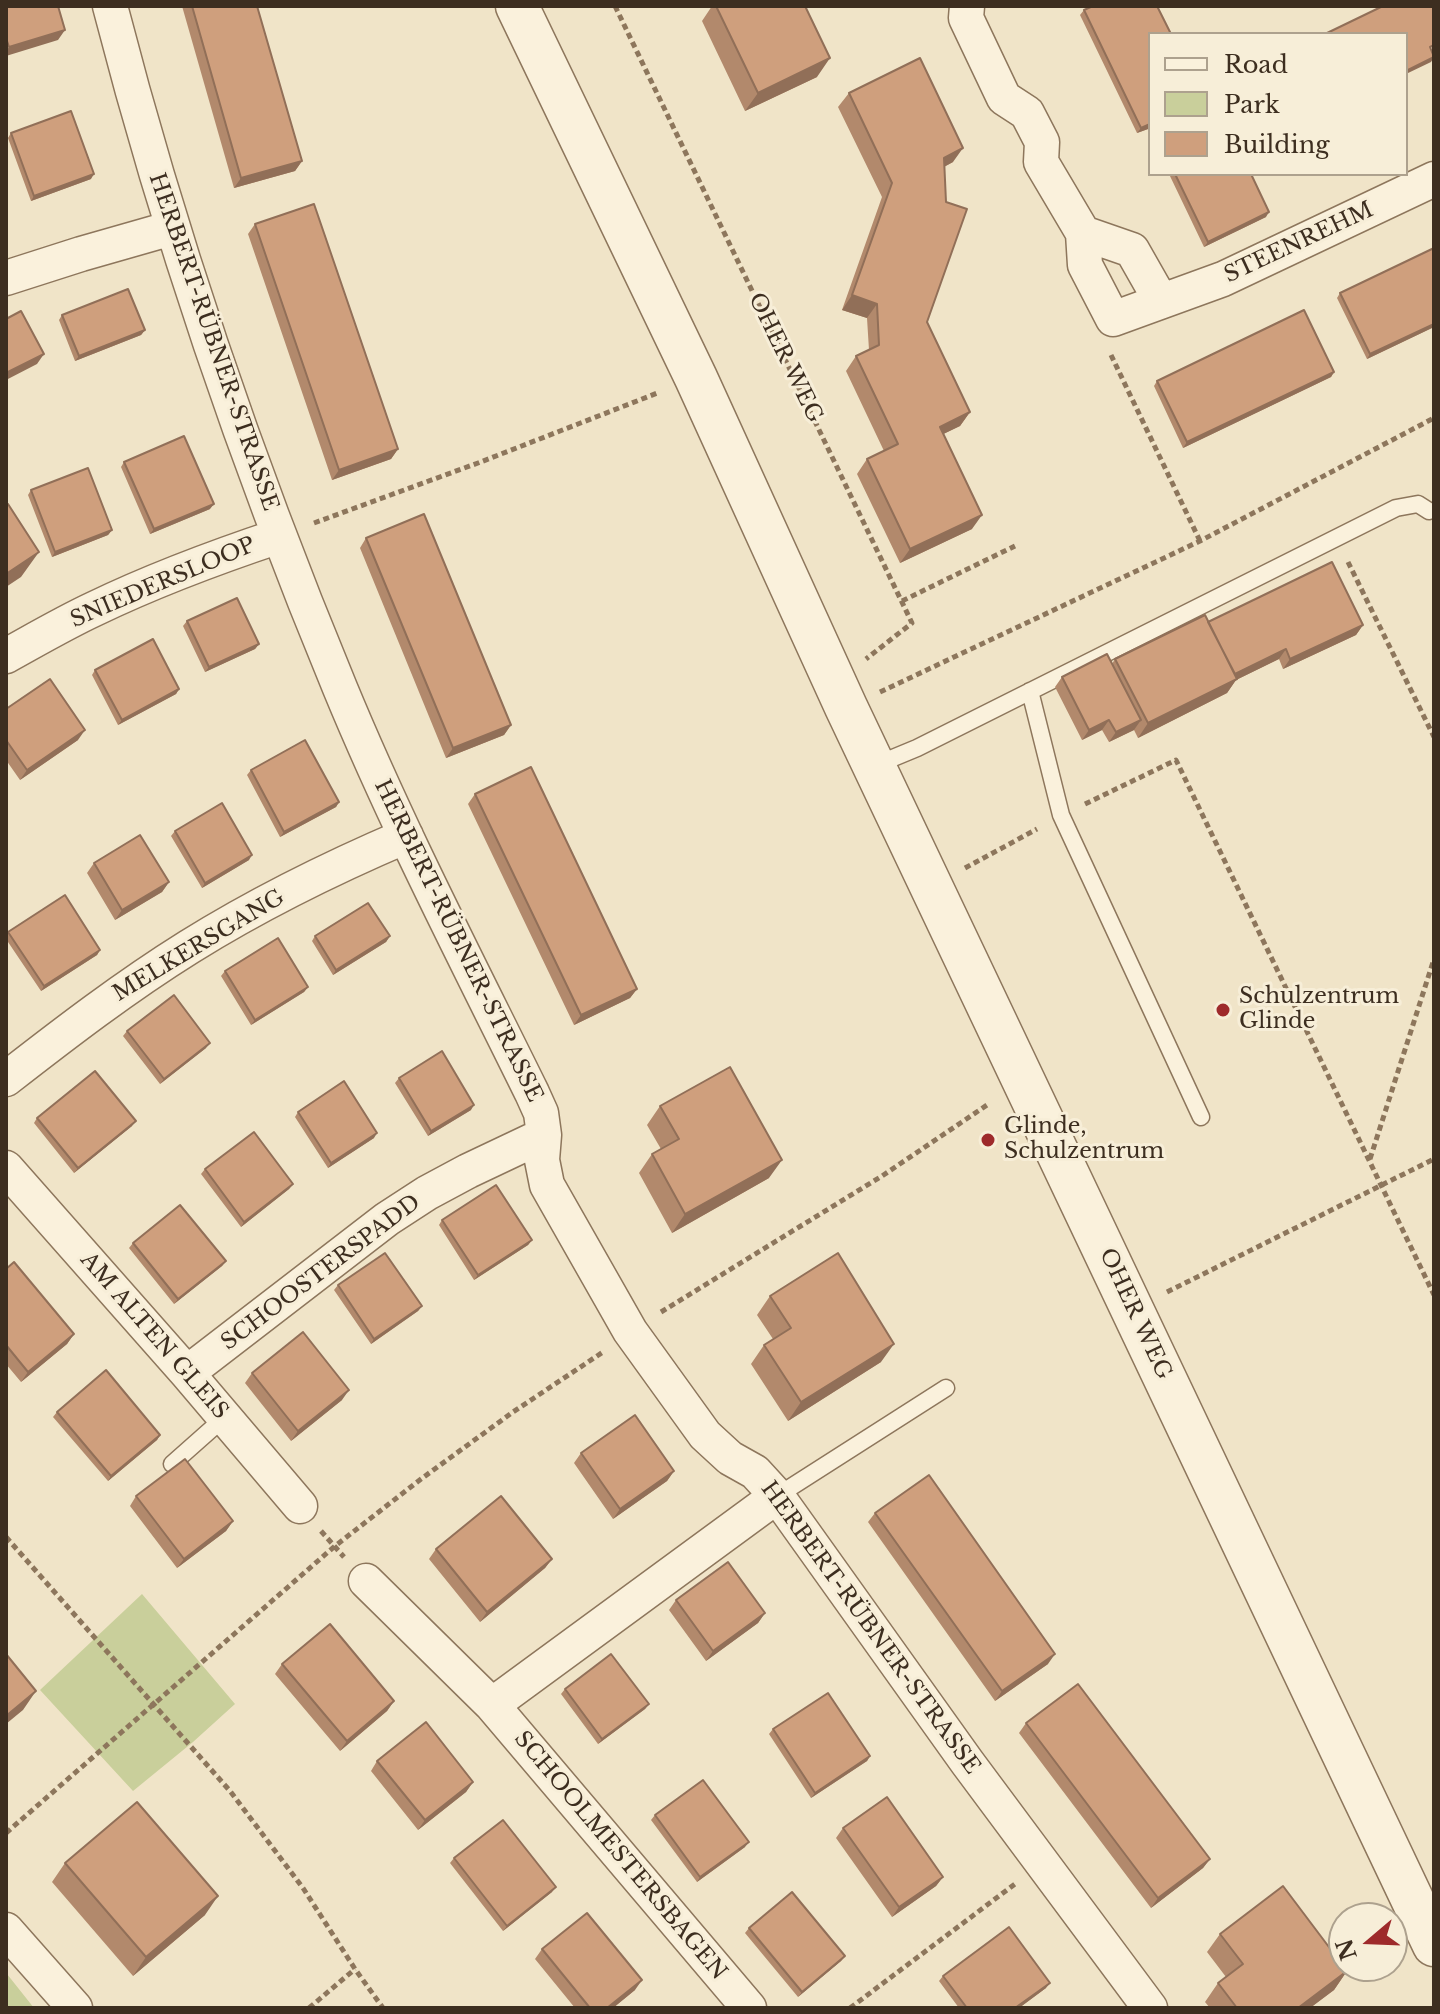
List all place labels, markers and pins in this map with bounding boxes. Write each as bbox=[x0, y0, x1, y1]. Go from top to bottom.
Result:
place label: Schulzentrum Glinde bbox=[1239, 984, 1399, 1036]
marker: Schulzentrum Glinde bbox=[1214, 1001, 1232, 1019]
place label: Glinde, Schulzentrum bbox=[1004, 1114, 1164, 1166]
marker: Glinde, Schulzentrum bbox=[979, 1131, 997, 1149]

